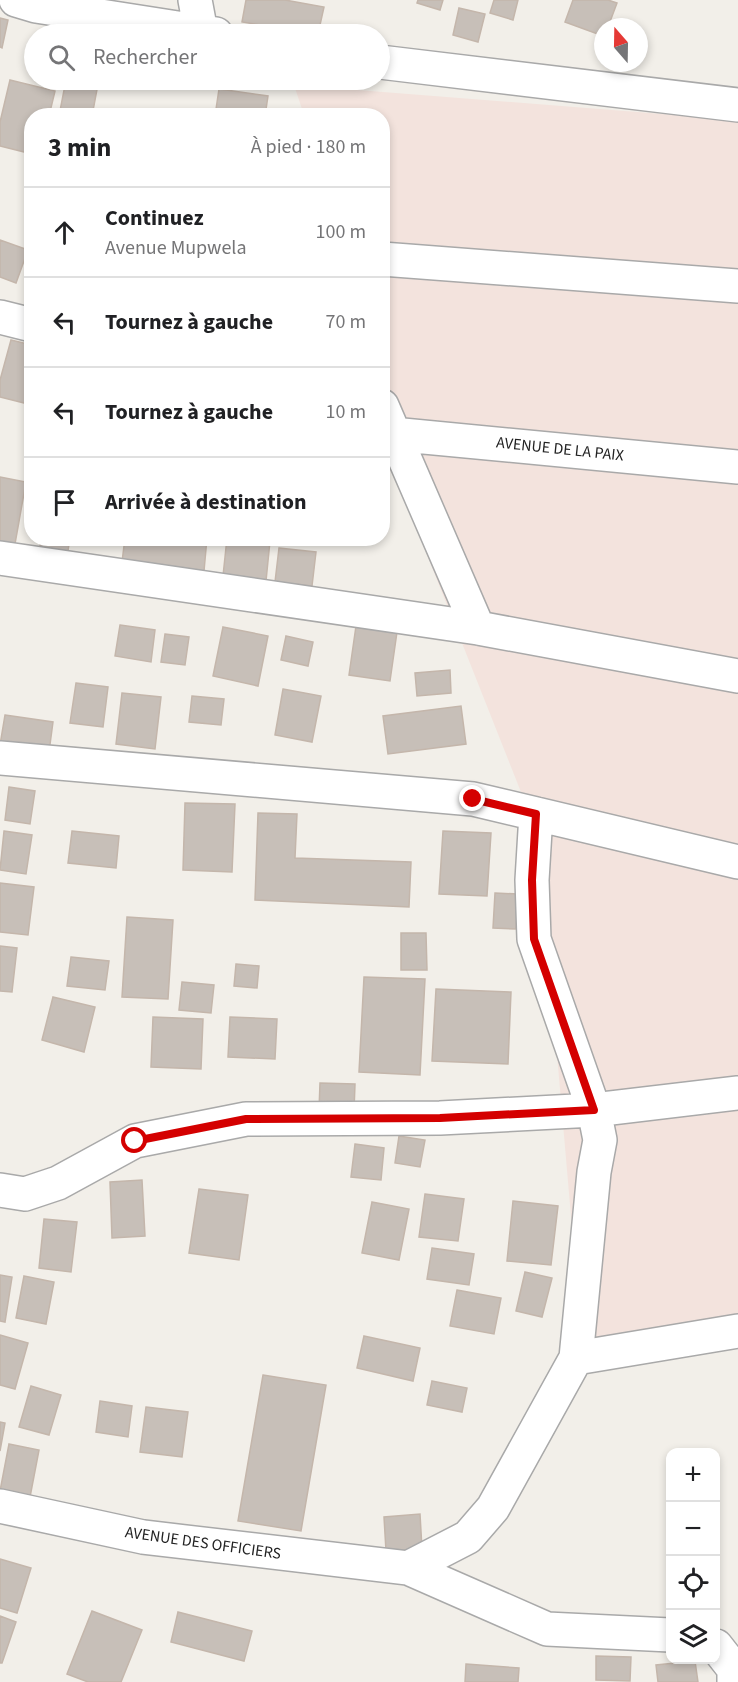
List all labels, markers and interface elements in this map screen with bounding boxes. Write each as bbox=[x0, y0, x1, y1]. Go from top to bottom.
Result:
north arrow bbox=[594, 18, 648, 72]
search box bbox=[24, 24, 390, 90]
icon: search bbox=[45, 41, 78, 74]
text: Rechercher bbox=[93, 41, 197, 73]
text: 3 min bbox=[48, 129, 111, 166]
text: À pied · 180 m bbox=[251, 133, 366, 161]
text: Continuez bbox=[105, 202, 204, 234]
icon: ahead bbox=[48, 216, 81, 249]
text: 100 m bbox=[316, 218, 366, 246]
text: Avenue Mupwela bbox=[105, 234, 247, 262]
icon: left bbox=[48, 306, 81, 339]
text: Tournez à gauche bbox=[105, 306, 273, 338]
text: 70 m bbox=[326, 308, 366, 336]
icon: left bbox=[48, 396, 81, 429]
text: Tournez à gauche bbox=[105, 396, 273, 428]
text: 10 m bbox=[326, 398, 366, 426]
street label: AVENUE DE LA PAIX bbox=[495, 431, 625, 467]
icon: arrive bbox=[48, 486, 81, 519]
text: Arrivée à destination bbox=[105, 486, 307, 518]
route end bbox=[459, 785, 485, 811]
route start bbox=[121, 1127, 147, 1153]
map controls bbox=[666, 1448, 720, 1664]
button: + bbox=[666, 1448, 720, 1502]
button: − bbox=[666, 1502, 720, 1556]
street label: AVENUE DES OFFICIERS bbox=[124, 1521, 282, 1565]
button: locate bbox=[666, 1556, 720, 1610]
button: layers bbox=[666, 1610, 720, 1664]

